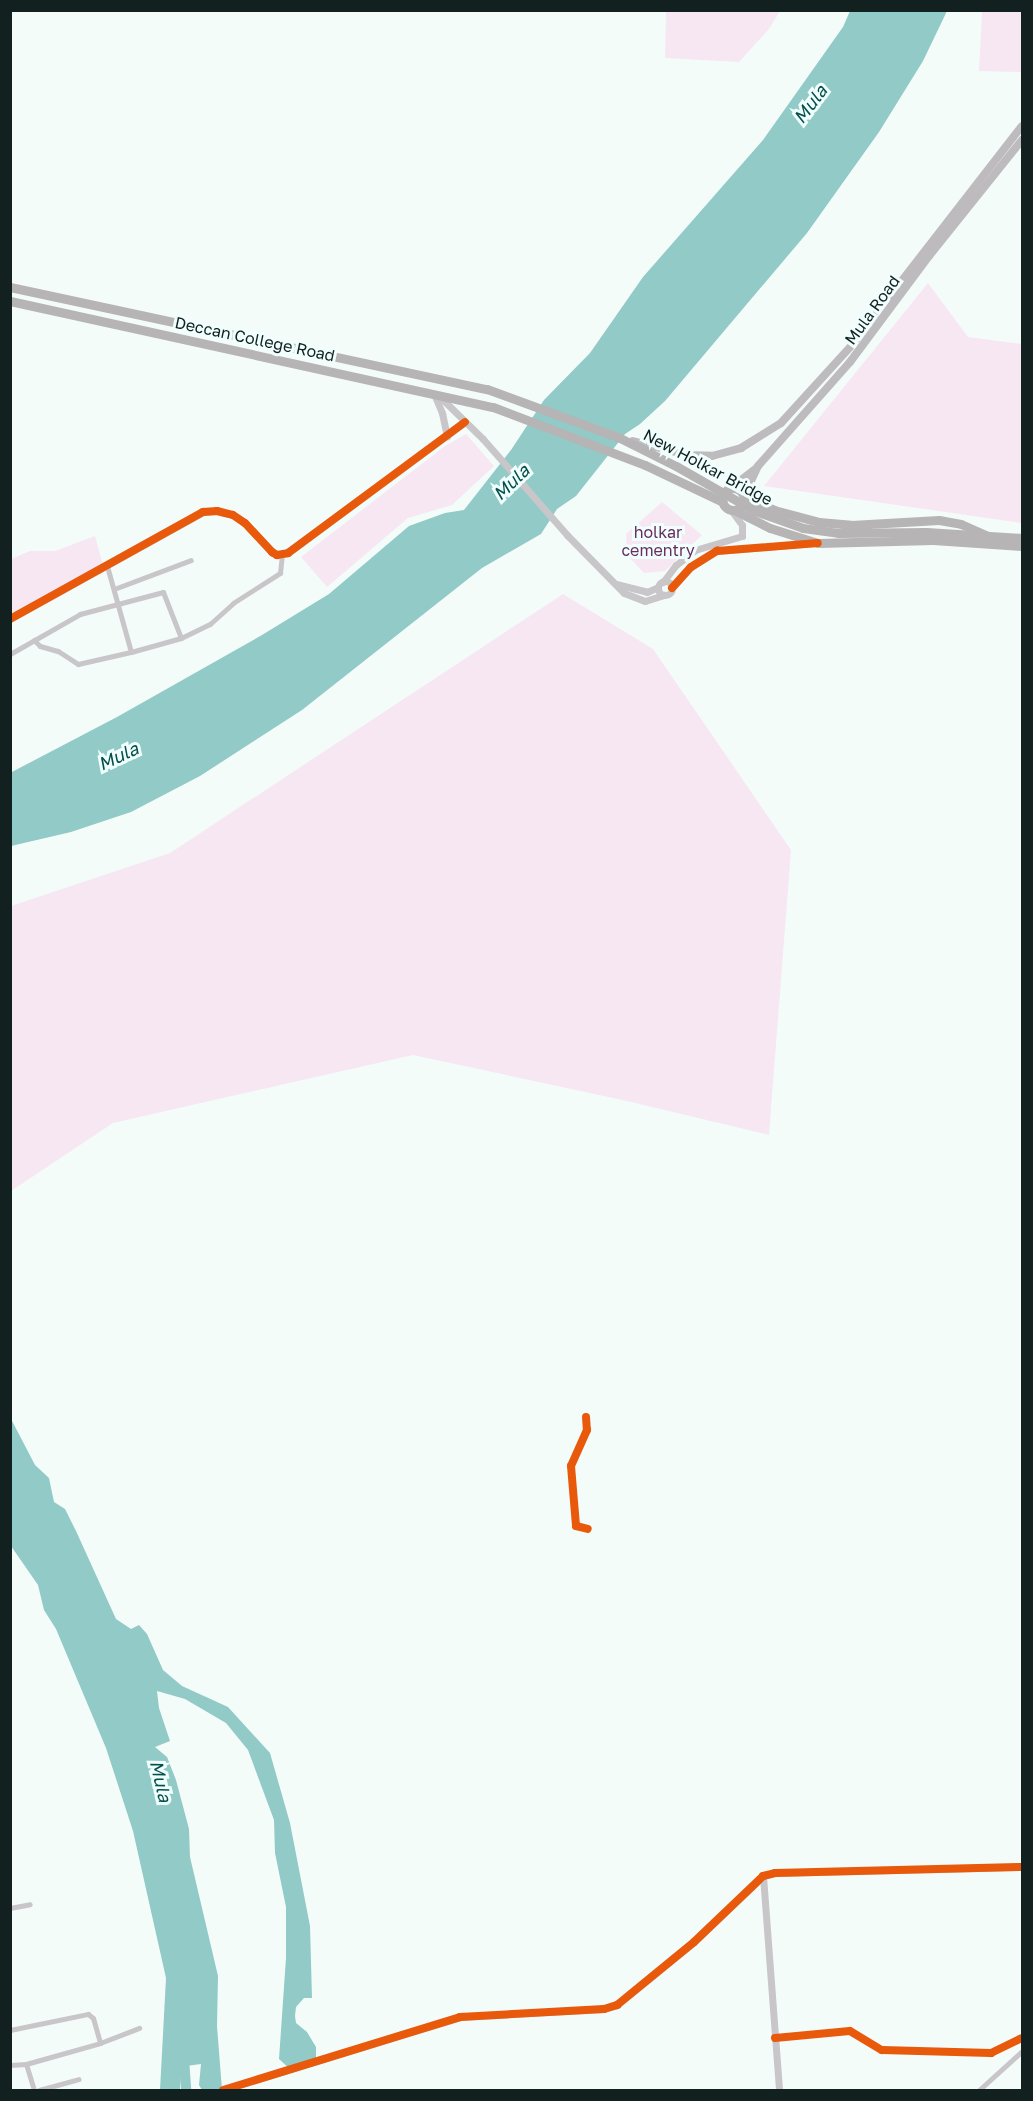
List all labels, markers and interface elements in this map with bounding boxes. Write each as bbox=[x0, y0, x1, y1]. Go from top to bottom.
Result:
water label: Mula bbox=[789, 81, 831, 127]
street label: Mula Road bbox=[840, 272, 904, 348]
street label: Deccan College Road bbox=[173, 313, 337, 365]
street label: New Holkar Bridge bbox=[640, 425, 776, 509]
water label: Mula bbox=[488, 460, 534, 504]
park label: holkar cementry bbox=[621, 522, 695, 560]
water label: Mula bbox=[94, 737, 142, 775]
water label: Mula bbox=[146, 1758, 176, 1804]

